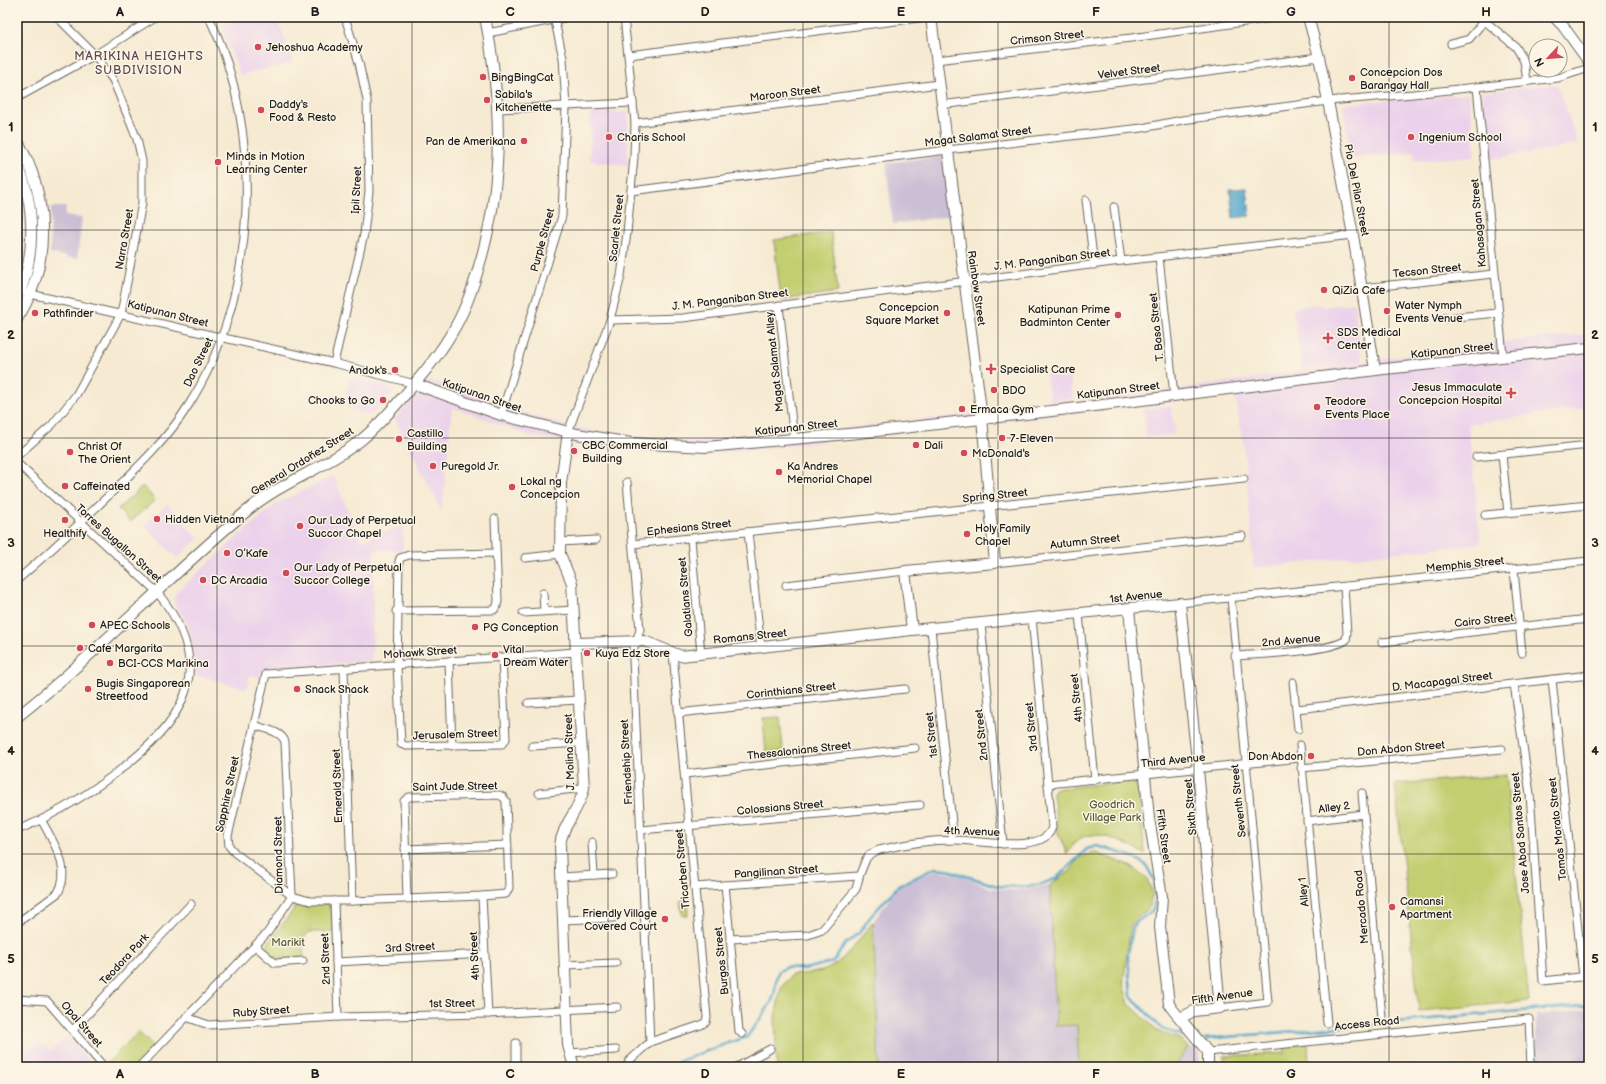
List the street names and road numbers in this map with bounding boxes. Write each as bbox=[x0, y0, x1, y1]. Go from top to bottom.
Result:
street label: Crimson Street bbox=[1009, 27, 1085, 48]
street label: Velvet Street bbox=[1097, 61, 1162, 82]
street label: Maroon Street bbox=[749, 83, 822, 104]
street label: Magat Salamat Street bbox=[924, 123, 1033, 150]
street label: Pio Del Pilar Street bbox=[1341, 143, 1372, 238]
street label: Ipil Street bbox=[349, 165, 364, 214]
street label: Kahasagan Street bbox=[1468, 177, 1489, 268]
street label: Scarlet Street bbox=[606, 193, 627, 263]
street label: Purple Street bbox=[528, 206, 557, 273]
street label: Narra Street bbox=[113, 207, 136, 270]
street label: J. M. Panganiban Street bbox=[993, 246, 1112, 273]
street label: Rainbow Street bbox=[965, 250, 988, 327]
street label: Tecson Street bbox=[1392, 260, 1463, 281]
street label: J. M. Panganiban Street bbox=[671, 286, 790, 313]
street label: T. Basa Street bbox=[1146, 291, 1167, 362]
street label: Katipunan Street bbox=[126, 297, 210, 330]
street label: Magat Salamat Alley bbox=[763, 311, 786, 413]
street label: Dao Street bbox=[181, 335, 216, 389]
street label: Katipunan Street bbox=[1410, 340, 1495, 361]
street label: Katipunan Street bbox=[440, 376, 524, 415]
street label: Katipunan Street bbox=[1076, 379, 1161, 402]
street label: Katipunan Street bbox=[754, 417, 839, 438]
street label: General Ordoñez Street bbox=[249, 424, 356, 498]
street label: Spring Street bbox=[962, 486, 1029, 505]
street label: Torres Bugallon Street bbox=[73, 501, 165, 586]
street label: Ephesians Street bbox=[646, 517, 733, 538]
street label: Autumn Street bbox=[1049, 531, 1121, 552]
street label: Memphis Street bbox=[1425, 554, 1505, 575]
street label: Galatians Street bbox=[675, 556, 695, 637]
street label: 1st Avenue bbox=[1109, 587, 1164, 606]
street label: Cairo Street bbox=[1454, 611, 1515, 630]
street label: Romans Street bbox=[713, 626, 788, 647]
street label: 2nd Avenue bbox=[1261, 631, 1321, 650]
street label: Mohawk Street bbox=[383, 643, 458, 662]
street label: D. Macapagal Street bbox=[1391, 669, 1494, 694]
street label: 4th Street bbox=[1067, 672, 1086, 723]
street label: Corinthians Street bbox=[746, 679, 837, 702]
street label: 3rd Street bbox=[1022, 701, 1041, 752]
street label: 2nd Street bbox=[972, 708, 991, 761]
street label: 1st Street bbox=[923, 711, 940, 759]
street label: J. Molina Street bbox=[562, 713, 577, 791]
street label: Friendship Street bbox=[618, 718, 635, 805]
street label: Jerusalem Street bbox=[412, 727, 498, 742]
street label: Don Abdon Street bbox=[1357, 738, 1446, 759]
street label: Thessalonians Street bbox=[747, 739, 852, 762]
street label: Emerald Street bbox=[330, 748, 345, 823]
street label: Third Avenue bbox=[1140, 751, 1206, 770]
street label: Sapphire Street bbox=[213, 754, 242, 833]
street label: Seventh Street bbox=[1228, 763, 1249, 838]
street label: Jose Abad Santos Street bbox=[1509, 771, 1532, 894]
street label: Tomas Morato Street bbox=[1546, 776, 1569, 881]
street label: Sixth Street bbox=[1181, 777, 1199, 836]
street label: Saint Jude Street bbox=[412, 779, 498, 794]
street label: Colossians Street bbox=[736, 797, 825, 818]
street label: Alley 2 bbox=[1318, 799, 1351, 816]
street label: Fifth Street bbox=[1153, 808, 1174, 865]
street label: Diamond Street bbox=[271, 815, 286, 894]
street label: 4th Avenue bbox=[944, 824, 1001, 839]
street label: Tricarben Street bbox=[672, 828, 692, 910]
street label: Pangilinan Street bbox=[733, 862, 819, 881]
street label: Mercado Road bbox=[1352, 870, 1371, 944]
street label: Alley 1 bbox=[1295, 877, 1312, 907]
street label: Burgos Street bbox=[711, 926, 732, 996]
street label: Teodora Park bbox=[97, 930, 152, 988]
street label: 4th Street bbox=[467, 930, 482, 981]
street label: 2nd Street bbox=[318, 932, 333, 985]
street label: 3rd Street bbox=[385, 940, 436, 955]
street label: Fifth Avenue bbox=[1191, 986, 1254, 1007]
street label: 1st Street bbox=[429, 997, 476, 1010]
street label: Opal Street bbox=[58, 999, 105, 1050]
street label: Ruby Street bbox=[232, 1003, 291, 1020]
street label: Access Road bbox=[1334, 1014, 1400, 1033]

